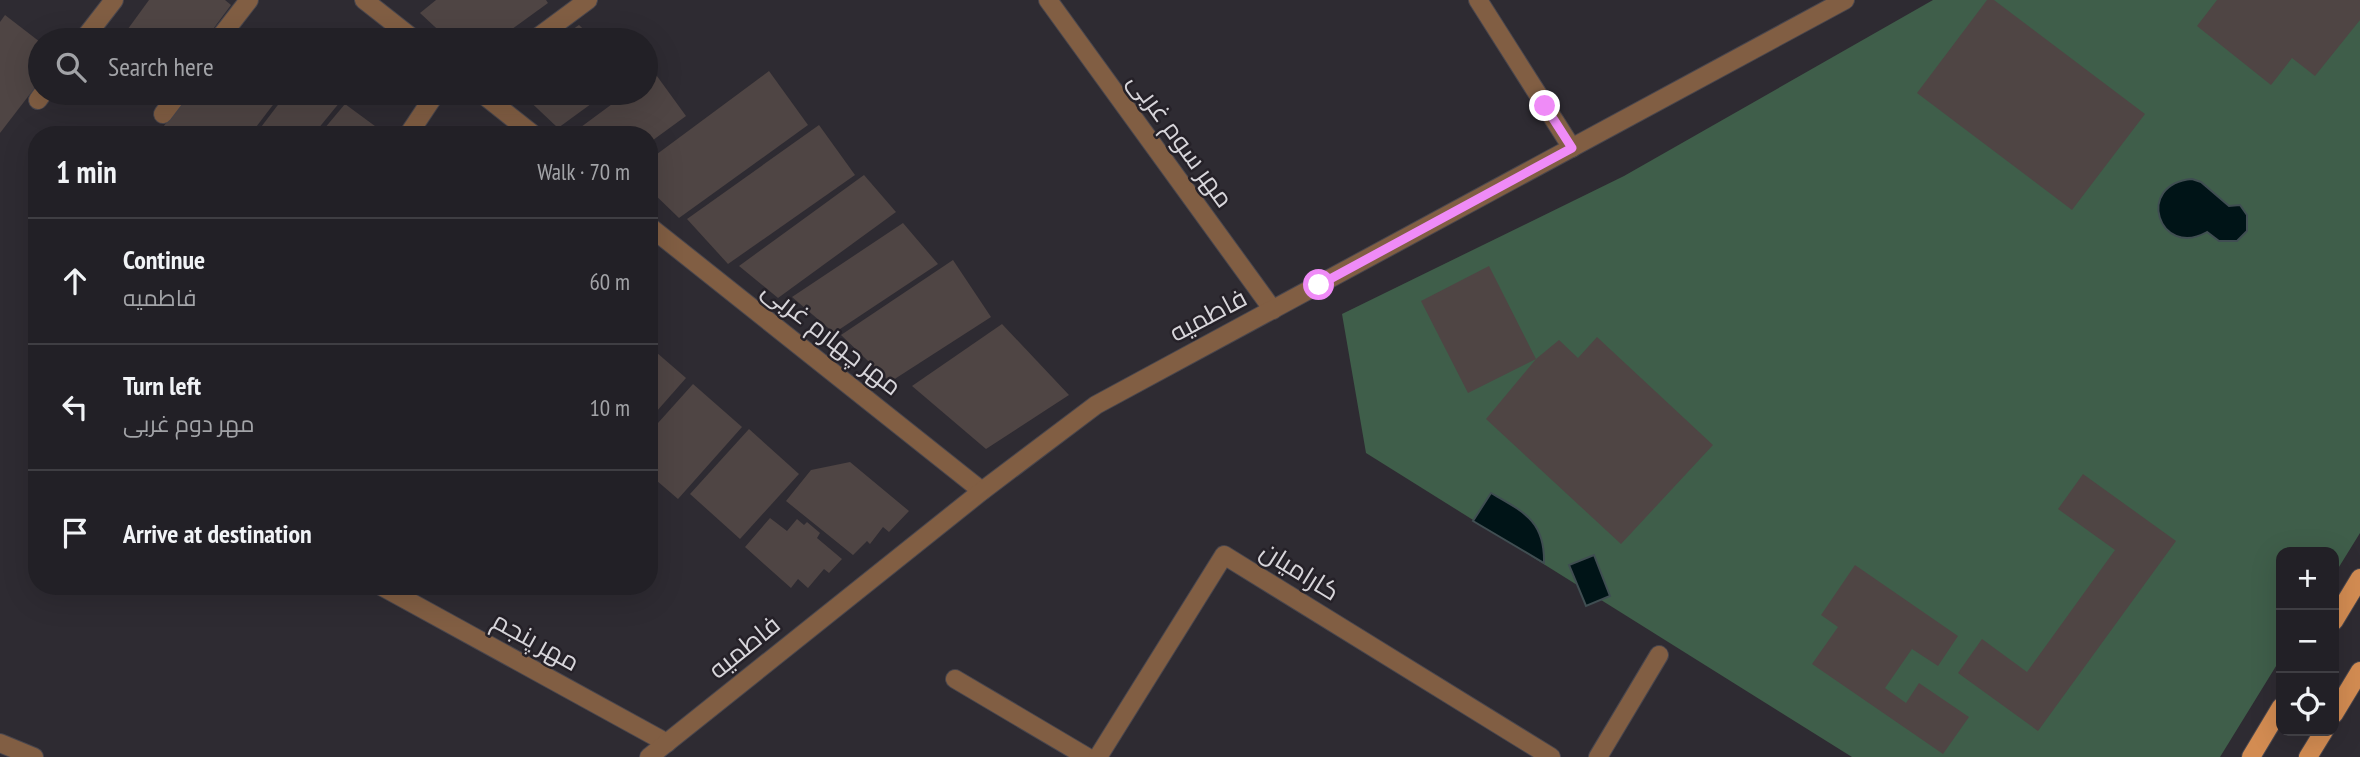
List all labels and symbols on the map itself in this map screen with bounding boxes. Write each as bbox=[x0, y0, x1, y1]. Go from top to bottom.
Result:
street label: مهر سوم غربی bbox=[1120, 66, 1241, 215]
route end bbox=[1529, 90, 1560, 121]
route start bbox=[1303, 269, 1334, 300]
street label: مهر چهارم غربی bbox=[755, 273, 909, 404]
street label: فاطمیه bbox=[1163, 281, 1252, 349]
street label: کارامیان bbox=[1255, 534, 1346, 608]
street label: مهر پنجم bbox=[486, 603, 586, 680]
street label: فاطمیه bbox=[701, 608, 786, 686]

